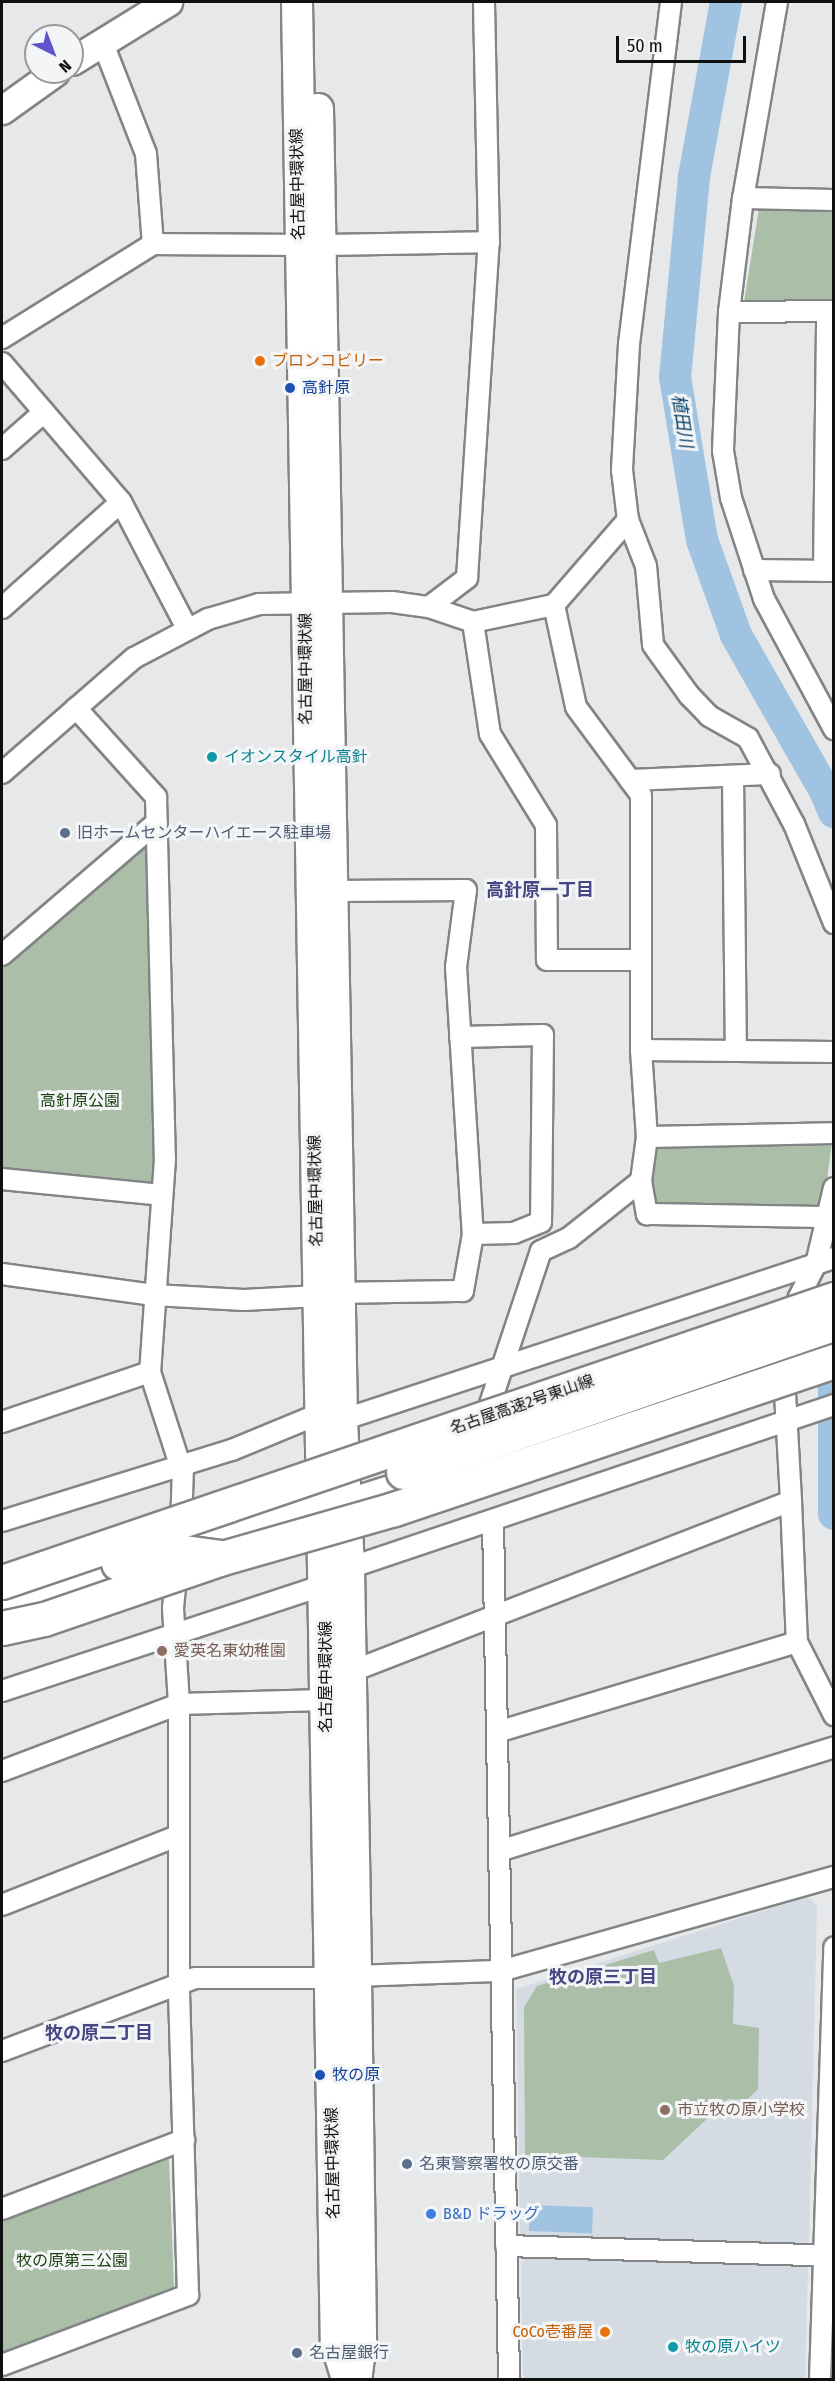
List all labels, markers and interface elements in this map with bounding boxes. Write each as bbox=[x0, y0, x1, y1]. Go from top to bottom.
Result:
north arrow bbox=[24, 24, 84, 84]
scale bar bbox=[619, 24, 750, 62]
text: 50 m bbox=[627, 35, 663, 57]
text: N bbox=[55, 56, 75, 77]
street label: 名古屋中環状線 bbox=[287, 128, 309, 240]
place label: ブロンコビリー bbox=[272, 351, 384, 371]
marker: ブロンコビリー bbox=[253, 354, 267, 368]
place label: 高針原 bbox=[302, 378, 350, 398]
marker: 高針原 bbox=[283, 381, 297, 395]
water label: 植田川 bbox=[667, 393, 697, 449]
street label: 名古屋中環状線 bbox=[296, 613, 316, 725]
place label: イオンスタイル高針 bbox=[224, 747, 368, 767]
marker: イオンスタイル高針 bbox=[205, 750, 219, 764]
place label: 旧ホームセンターハイエース駐車場 bbox=[77, 823, 333, 843]
marker: 旧ホームセンターハイエース駐車場 bbox=[58, 826, 72, 840]
district label: 高針原一丁目 bbox=[486, 879, 594, 901]
park label: 高針原公園 bbox=[40, 1091, 120, 1111]
street label: 名古屋中環状線 bbox=[305, 1135, 327, 1247]
street label: 名古屋高速2号東山線 bbox=[447, 1371, 597, 1439]
street label: 名古屋中環状線 bbox=[316, 1621, 336, 1733]
place label: 愛英名東幼稚園 bbox=[174, 1641, 286, 1661]
marker: 愛英名東幼稚園 bbox=[155, 1644, 169, 1658]
district label: 牧の原三丁目 bbox=[549, 1966, 657, 1988]
district label: 牧の原二丁目 bbox=[45, 2022, 153, 2044]
place label: 牧の原 bbox=[332, 2065, 380, 2085]
marker: 牧の原 bbox=[313, 2068, 327, 2082]
place label: 市立牧の原小学校 bbox=[677, 2100, 805, 2120]
marker: 市立牧の原小学校 bbox=[658, 2103, 672, 2117]
street label: 名古屋中環状線 bbox=[322, 2107, 344, 2219]
place label: 名東警察署牧の原交番 bbox=[419, 2154, 579, 2174]
marker: 名東警察署牧の原交番 bbox=[400, 2157, 414, 2171]
place label: B&D ドラッグ bbox=[443, 2204, 539, 2224]
marker: B&D ドラッグ bbox=[424, 2207, 438, 2221]
park label: 牧の原第三公園 bbox=[16, 2251, 128, 2271]
place label: CoCo壱番屋 bbox=[513, 2322, 593, 2342]
marker: CoCo壱番屋 bbox=[598, 2325, 612, 2339]
place label: 牧の原ハイツ bbox=[685, 2337, 781, 2357]
marker: 牧の原ハイツ bbox=[666, 2340, 680, 2354]
place label: 名古屋銀行 bbox=[309, 2343, 389, 2363]
marker: 名古屋銀行 bbox=[290, 2346, 304, 2360]

